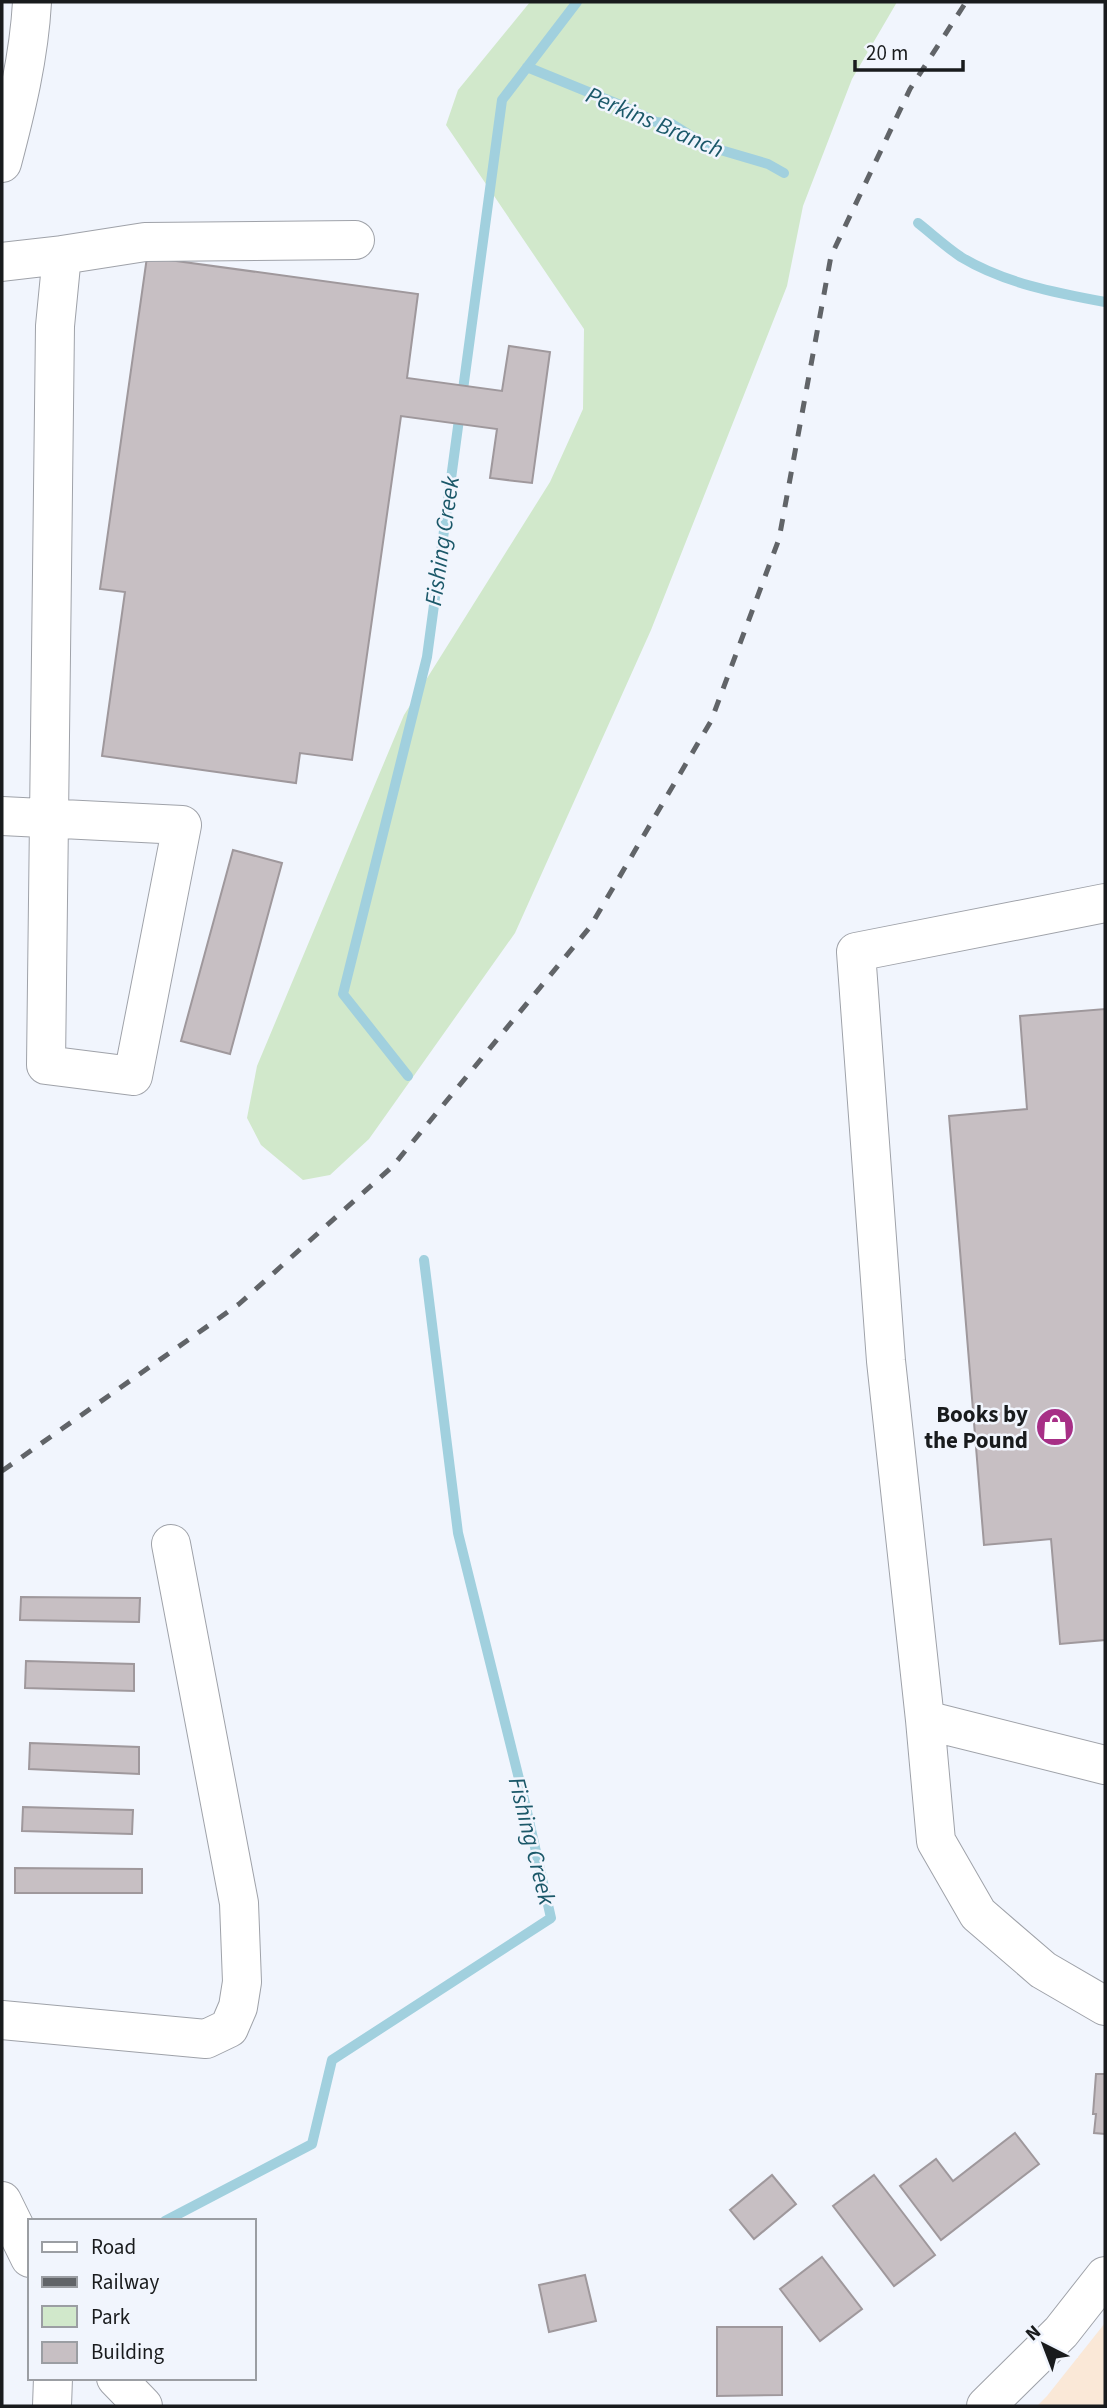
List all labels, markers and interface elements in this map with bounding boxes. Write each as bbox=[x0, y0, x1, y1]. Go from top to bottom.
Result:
scale bar bbox=[855, 28, 964, 72]
text: 20 m bbox=[866, 38, 908, 68]
water label: Perkins Branch bbox=[580, 78, 729, 167]
water label: Fishing Creek bbox=[416, 473, 469, 608]
place label: Books by the Pound bbox=[924, 1398, 1028, 1457]
shop icon: Books by the Pound bbox=[1034, 1406, 1076, 1448]
water label: Fishing Creek bbox=[499, 1773, 564, 1909]
legend bbox=[28, 2219, 256, 2380]
text: Road bbox=[91, 2232, 136, 2262]
text: Railway bbox=[91, 2267, 159, 2297]
text: Park bbox=[91, 2302, 131, 2332]
north arrow bbox=[1009, 2310, 1079, 2380]
text: N bbox=[1020, 2319, 1047, 2348]
text: Building bbox=[91, 2337, 165, 2367]

